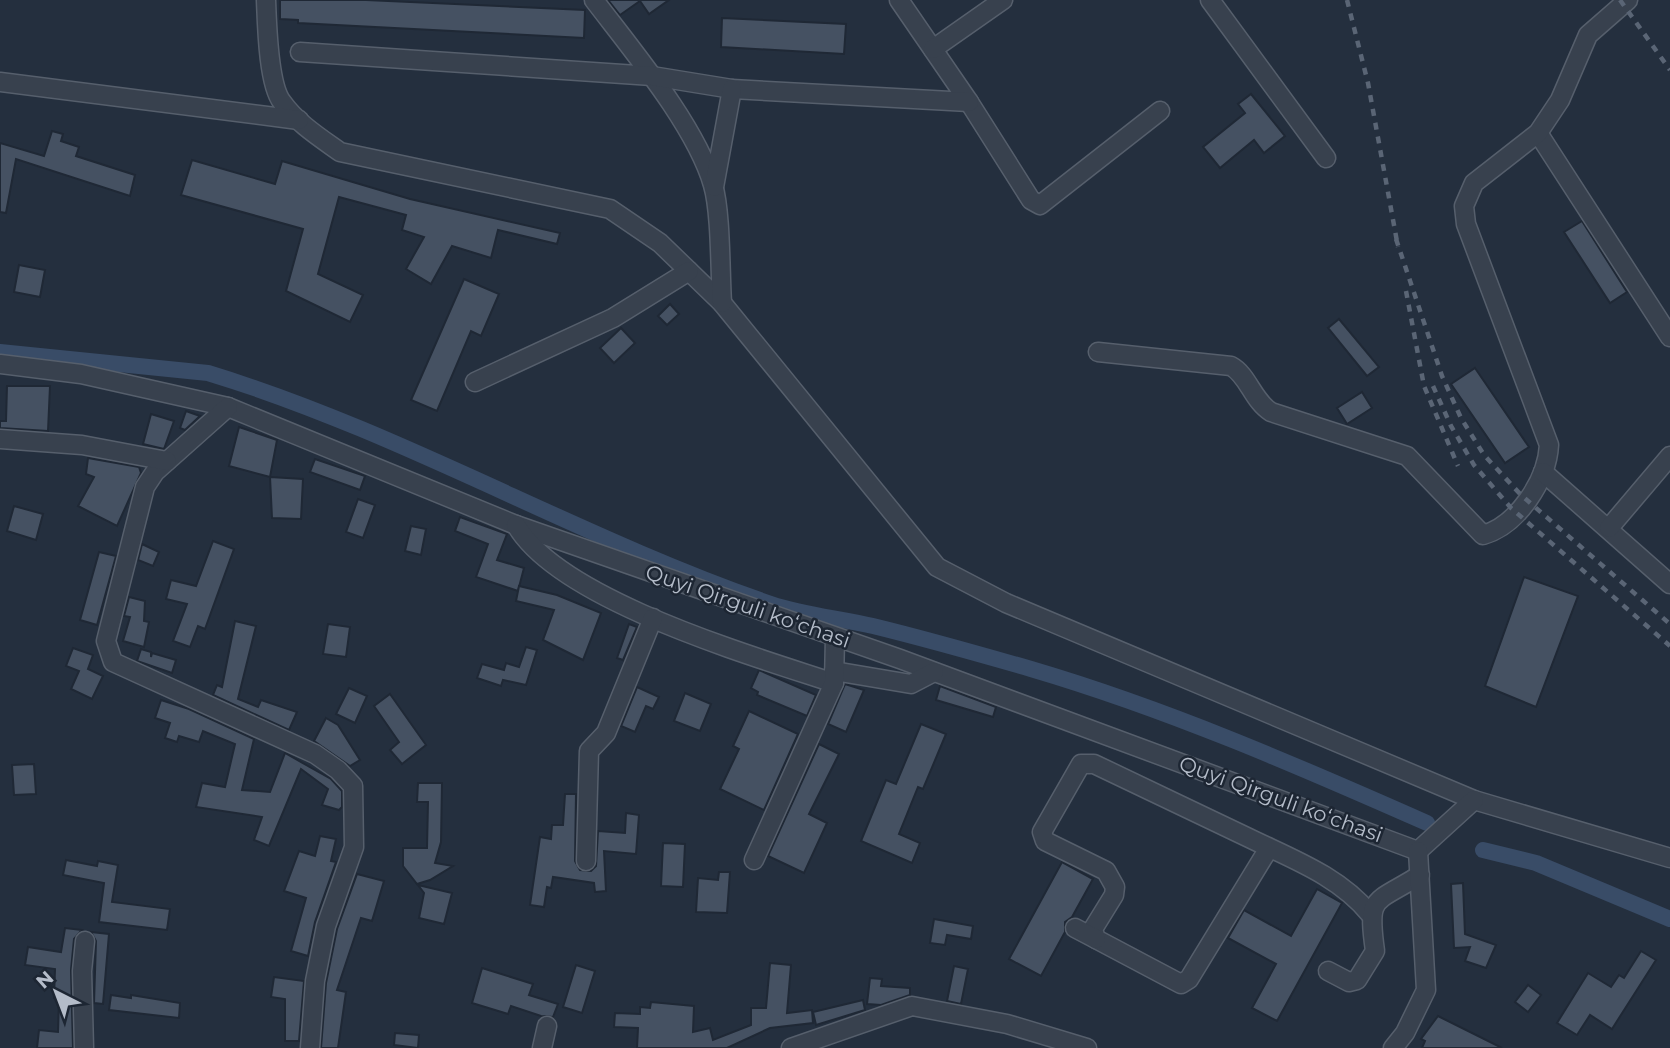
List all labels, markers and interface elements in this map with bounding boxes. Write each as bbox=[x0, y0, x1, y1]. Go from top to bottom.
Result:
street label: Quyi Qirguli koʻchasi bbox=[642, 559, 854, 653]
street label: Quyi Qirguli koʻchasi bbox=[1176, 751, 1386, 847]
north arrow bbox=[21, 957, 91, 1027]
text: N bbox=[32, 966, 58, 993]

